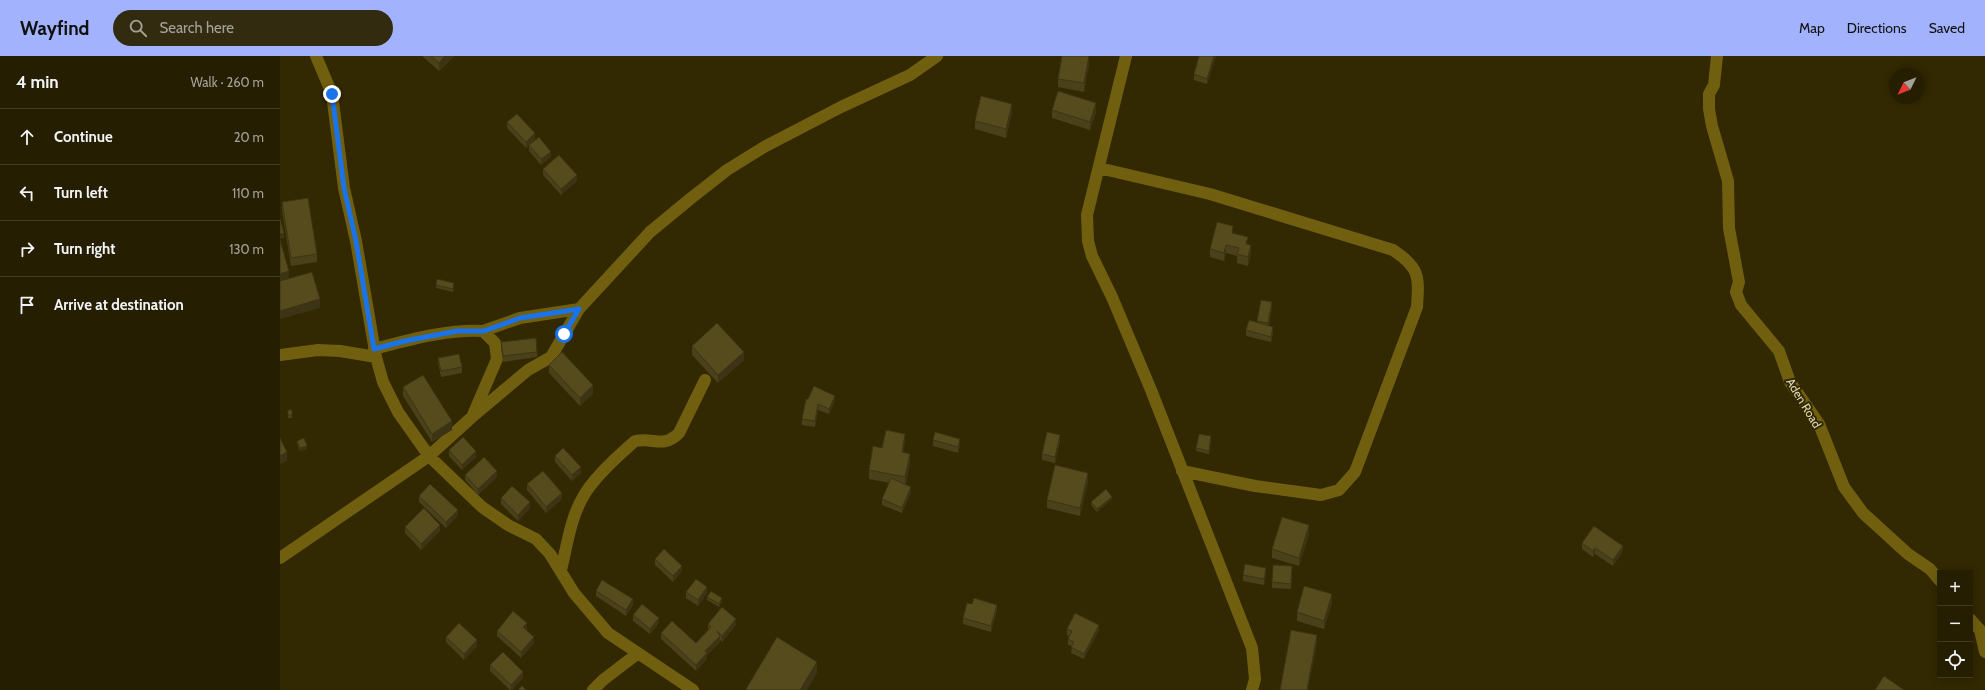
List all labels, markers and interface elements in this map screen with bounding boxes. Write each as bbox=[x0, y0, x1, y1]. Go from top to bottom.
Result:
search box bbox=[113, 10, 393, 46]
text: Wayfind bbox=[20, 17, 89, 40]
icon: search bbox=[127, 17, 149, 39]
text: Search here bbox=[159, 19, 234, 37]
text: Map bbox=[1799, 19, 1825, 37]
text: Directions bbox=[1847, 19, 1907, 37]
text: Saved bbox=[1929, 19, 1965, 37]
north arrow bbox=[1889, 68, 1925, 104]
text: 4 min bbox=[16, 72, 59, 92]
text: Walk · 260 m bbox=[191, 74, 264, 90]
route end bbox=[323, 85, 341, 103]
icon: ahead bbox=[16, 126, 38, 148]
text: Continue bbox=[54, 128, 113, 146]
text: 20 m bbox=[234, 129, 264, 145]
icon: left bbox=[16, 182, 38, 204]
text: Turn left bbox=[54, 184, 108, 202]
text: 110 m bbox=[232, 185, 264, 201]
icon: right bbox=[16, 238, 38, 260]
text: Turn right bbox=[54, 240, 115, 258]
text: 130 m bbox=[229, 241, 264, 257]
icon: arrive bbox=[16, 294, 38, 316]
text: Arrive at destination bbox=[54, 296, 184, 314]
route start bbox=[555, 325, 573, 343]
street label: Aden Road bbox=[1783, 375, 1825, 431]
map controls bbox=[1937, 570, 1973, 678]
button: + bbox=[1937, 570, 1973, 606]
button: − bbox=[1937, 606, 1973, 642]
button: locate bbox=[1937, 642, 1973, 678]

